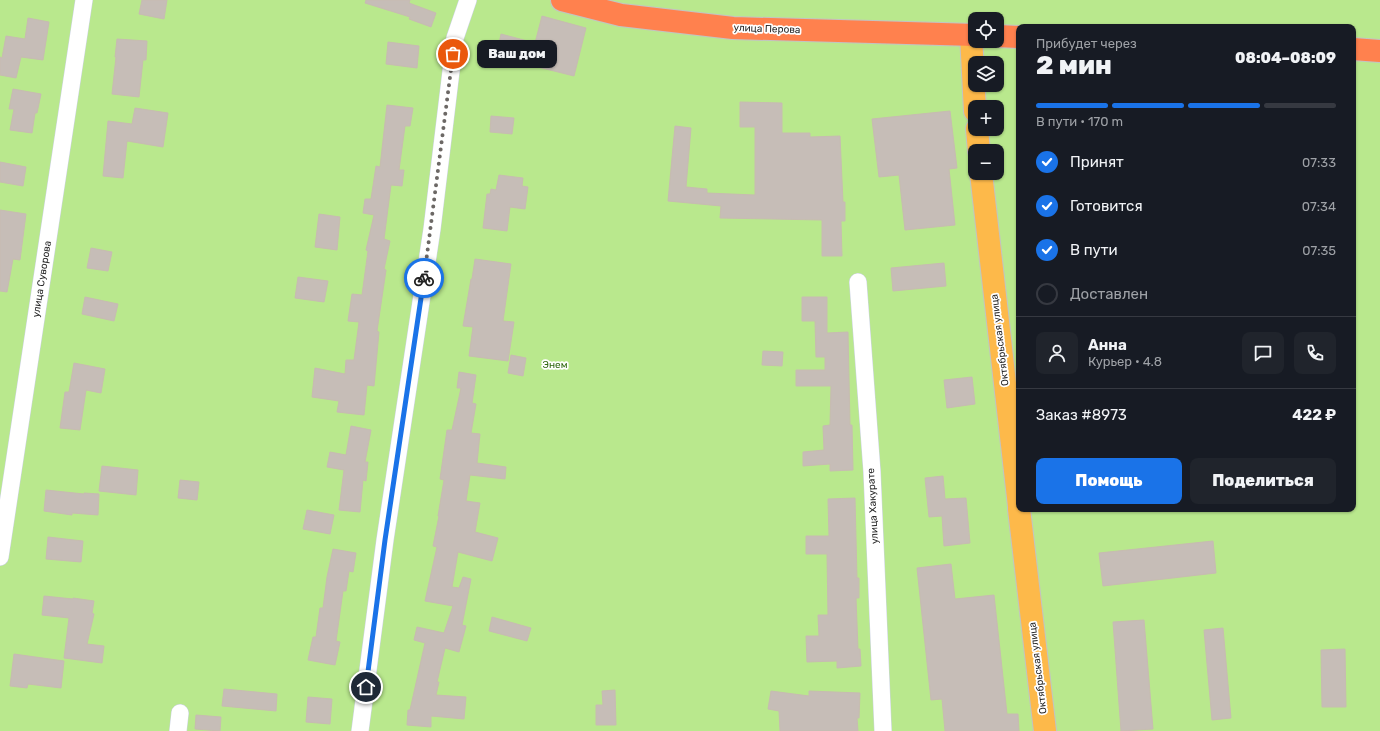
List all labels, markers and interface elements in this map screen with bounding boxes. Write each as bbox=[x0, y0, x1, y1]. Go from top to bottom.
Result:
map controls bbox=[968, 12, 1004, 180]
button: locate bbox=[968, 12, 1004, 48]
street label: улица Перова bbox=[733, 22, 801, 36]
text: Прибудет через bbox=[1036, 36, 1137, 51]
pin bbox=[436, 37, 470, 71]
callout: Ваш дом bbox=[477, 40, 557, 68]
icon: bag bbox=[442, 43, 464, 65]
text: Ваш дом bbox=[488, 46, 546, 61]
text: 08:04–08:09 bbox=[1235, 49, 1336, 67]
text: 2 мин bbox=[1036, 50, 1112, 81]
button: layers bbox=[968, 56, 1004, 92]
button: + bbox=[968, 100, 1004, 136]
text: В пути · 170 m bbox=[1036, 114, 1123, 129]
button: − bbox=[968, 144, 1004, 180]
icon: check bbox=[1036, 151, 1058, 173]
text: Принят bbox=[1070, 153, 1124, 171]
text: 07:33 bbox=[1302, 155, 1336, 170]
icon: check bbox=[1036, 195, 1058, 217]
text: Готовится bbox=[1070, 197, 1143, 215]
text: 07:34 bbox=[1302, 199, 1336, 214]
icon: check bbox=[1036, 239, 1058, 261]
street label: улица Суворова bbox=[30, 240, 54, 318]
text: В пути bbox=[1070, 241, 1118, 259]
text: 07:35 bbox=[1302, 243, 1336, 258]
courier bbox=[404, 258, 444, 298]
icon: bike bbox=[413, 267, 435, 289]
text: Доставлен bbox=[1070, 285, 1148, 303]
street label: Октябрьская улица bbox=[988, 293, 1012, 387]
button: person bbox=[1036, 332, 1078, 374]
button: chat bbox=[1242, 332, 1284, 374]
button: phone bbox=[1294, 332, 1336, 374]
text: Анна bbox=[1088, 336, 1127, 354]
text: Курьер · 4.8 bbox=[1088, 354, 1162, 369]
park label: Энем bbox=[543, 359, 568, 371]
text: Заказ #8973 bbox=[1036, 406, 1127, 424]
text: 422 ₽ bbox=[1292, 406, 1336, 424]
button: Помощь bbox=[1036, 458, 1182, 504]
button: Поделиться bbox=[1190, 458, 1336, 504]
street label: улица Хакурате bbox=[865, 467, 881, 544]
street label: Октябрьская улица bbox=[1026, 621, 1050, 715]
pin bbox=[349, 670, 383, 704]
icon: home bbox=[355, 676, 377, 698]

